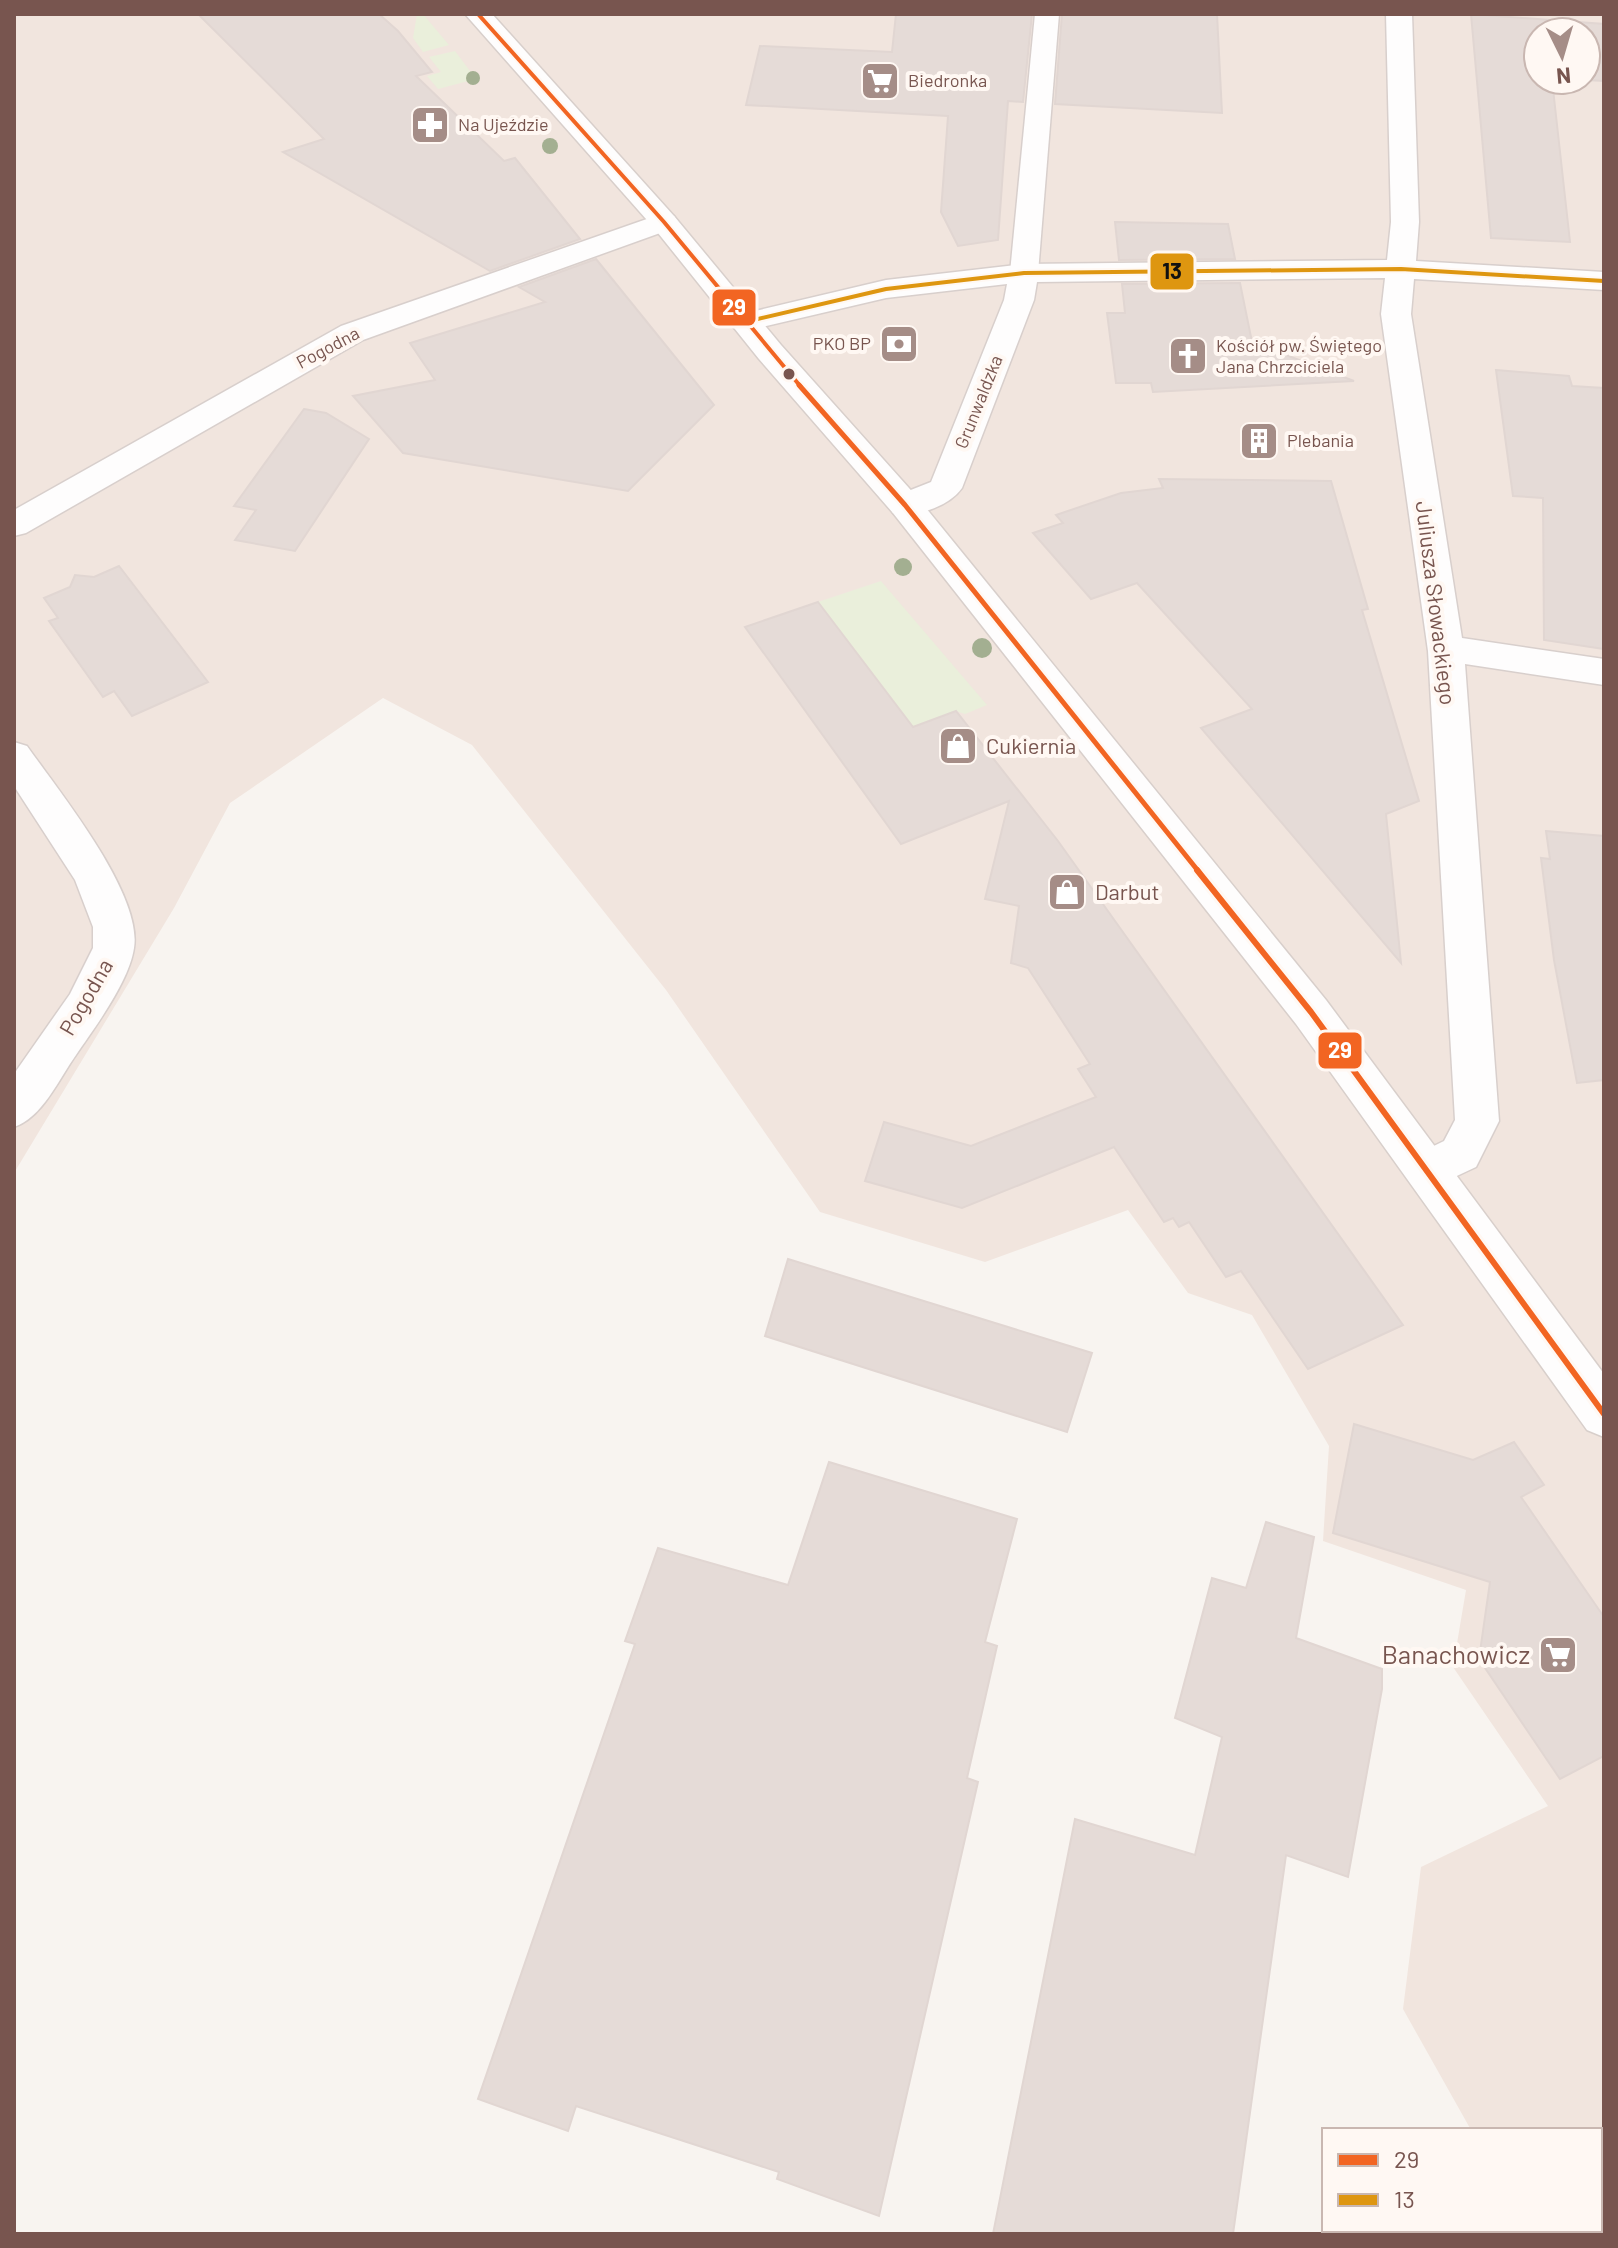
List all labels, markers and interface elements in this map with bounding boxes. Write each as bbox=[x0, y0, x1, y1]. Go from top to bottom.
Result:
north arrow bbox=[1522, 16, 1602, 96]
supermarket icon: Biedronka bbox=[859, 60, 901, 102]
text: N bbox=[1555, 63, 1572, 91]
place label: Biedronka bbox=[908, 69, 987, 91]
pharmacy icon: Na Ujeździe bbox=[409, 104, 451, 146]
place label: Na Ujeździe bbox=[458, 113, 549, 135]
line badge: 13 bbox=[1149, 252, 1195, 291]
text: 13 bbox=[1162, 257, 1182, 283]
line badge: 29 bbox=[711, 288, 757, 327]
text: 29 bbox=[722, 293, 746, 319]
street label: Pogodna bbox=[292, 321, 363, 373]
bank icon: PKO BP bbox=[878, 323, 920, 365]
place label: PKO BP bbox=[813, 332, 871, 354]
place label: Kościół pw. Świętego Jana Chrzciciela bbox=[1216, 334, 1382, 377]
church icon: Kościół pw. Świętego Jana Chrzciciela bbox=[1167, 335, 1209, 377]
street label: Grunwaldzka bbox=[949, 352, 1007, 452]
unlabelled marker bbox=[781, 366, 797, 382]
building icon: Plebania bbox=[1238, 420, 1280, 462]
place label: Plebania bbox=[1287, 429, 1354, 451]
street label: Juliusza Słowackiego bbox=[1412, 499, 1462, 706]
shop icon: Cukiernia bbox=[937, 725, 979, 767]
place label: Cukiernia bbox=[986, 732, 1076, 758]
shop icon: Darbut bbox=[1046, 871, 1088, 913]
place label: Darbut bbox=[1095, 878, 1160, 904]
street label: Pogodna bbox=[53, 954, 117, 1039]
line badge: 29 bbox=[1317, 1031, 1363, 1070]
text: 29 bbox=[1328, 1036, 1352, 1062]
supermarket icon: Banachowicz bbox=[1537, 1634, 1579, 1676]
place label: Banachowicz bbox=[1382, 1638, 1530, 1669]
legend bbox=[1322, 2128, 1602, 2232]
text: 29 bbox=[1394, 2144, 1419, 2173]
text: 13 bbox=[1394, 2184, 1415, 2213]

